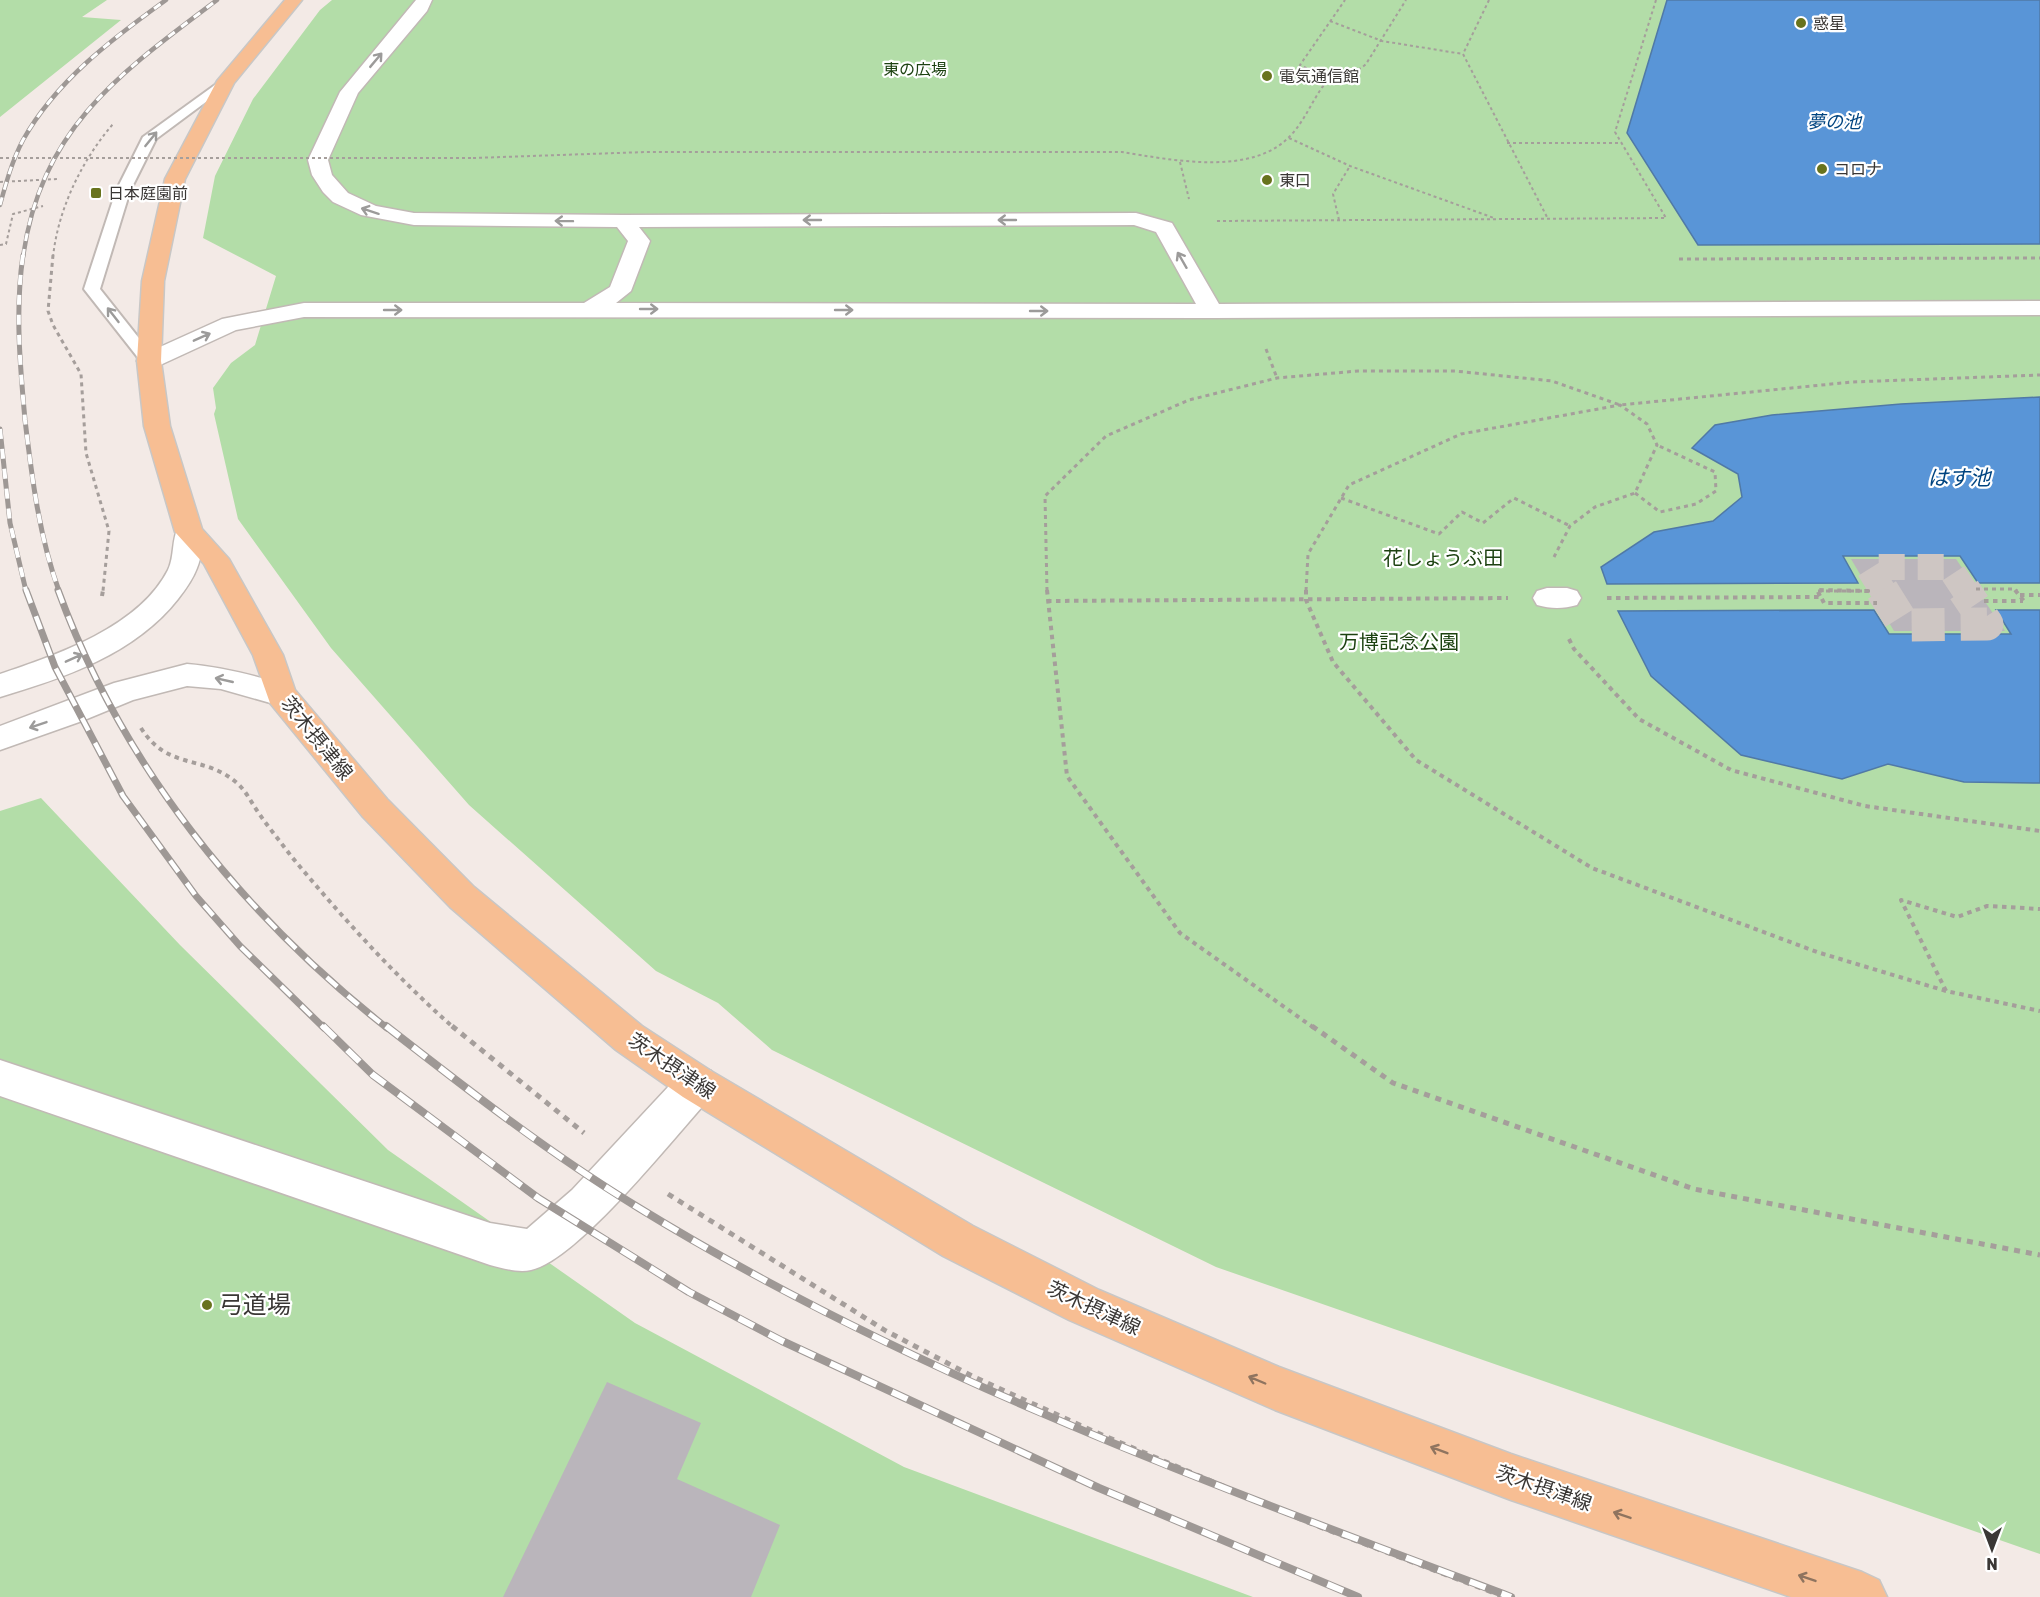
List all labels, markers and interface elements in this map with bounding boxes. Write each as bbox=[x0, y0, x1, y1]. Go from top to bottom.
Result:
place label: 惑星 bbox=[1813, 14, 1845, 33]
marker: 惑星 bbox=[1794, 16, 1808, 30]
one-way arrow bbox=[369, 53, 383, 68]
park label: 東の広場 bbox=[883, 60, 947, 79]
place label: 電気通信館 bbox=[1279, 67, 1359, 86]
marker: 電気通信館 bbox=[1260, 69, 1274, 83]
water label: 夢の池 bbox=[1807, 111, 1863, 133]
one-way arrow bbox=[144, 131, 157, 147]
place label: コロナ bbox=[1834, 160, 1882, 179]
marker: コロナ bbox=[1815, 162, 1829, 176]
place label: 東口 bbox=[1279, 171, 1311, 190]
marker: 東口 bbox=[1260, 173, 1274, 187]
place label: 日本庭園前 bbox=[108, 184, 188, 203]
marker: 日本庭園前 bbox=[89, 186, 103, 200]
one-way arrow bbox=[361, 205, 380, 216]
one-way arrow bbox=[803, 214, 823, 226]
one-way arrow bbox=[998, 214, 1018, 226]
one-way arrow bbox=[555, 215, 575, 226]
one-way arrow bbox=[1176, 252, 1188, 269]
one-way arrow bbox=[639, 303, 659, 315]
one-way arrow bbox=[382, 304, 402, 316]
one-way arrow bbox=[834, 304, 854, 316]
one-way arrow bbox=[1029, 305, 1049, 317]
one-way arrow bbox=[106, 307, 119, 323]
one-way arrow bbox=[192, 331, 211, 342]
water label: はす池 bbox=[1928, 465, 1992, 490]
park label: 花しょうぶ田 bbox=[1383, 546, 1503, 570]
park label: 万博記念公園 bbox=[1339, 630, 1459, 654]
one-way arrow bbox=[65, 652, 83, 663]
one-way arrow bbox=[215, 674, 235, 685]
street label: 茨木摂津線 bbox=[276, 692, 358, 784]
one-way arrow bbox=[29, 720, 48, 731]
street label: 茨木摂津線 bbox=[624, 1028, 720, 1104]
street label: 茨木摂津線 bbox=[1044, 1276, 1144, 1340]
place label: 弓道場 bbox=[219, 1291, 291, 1319]
marker: 弓道場 bbox=[200, 1298, 214, 1312]
one-way arrow bbox=[1248, 1374, 1266, 1385]
one-way arrow bbox=[1430, 1444, 1449, 1455]
street label: 茨木摂津線 bbox=[1493, 1460, 1595, 1516]
one-way arrow bbox=[1613, 1509, 1632, 1520]
north arrow bbox=[1962, 1519, 2022, 1579]
text: N bbox=[1986, 1554, 1998, 1573]
one-way arrow bbox=[1798, 1572, 1817, 1583]

